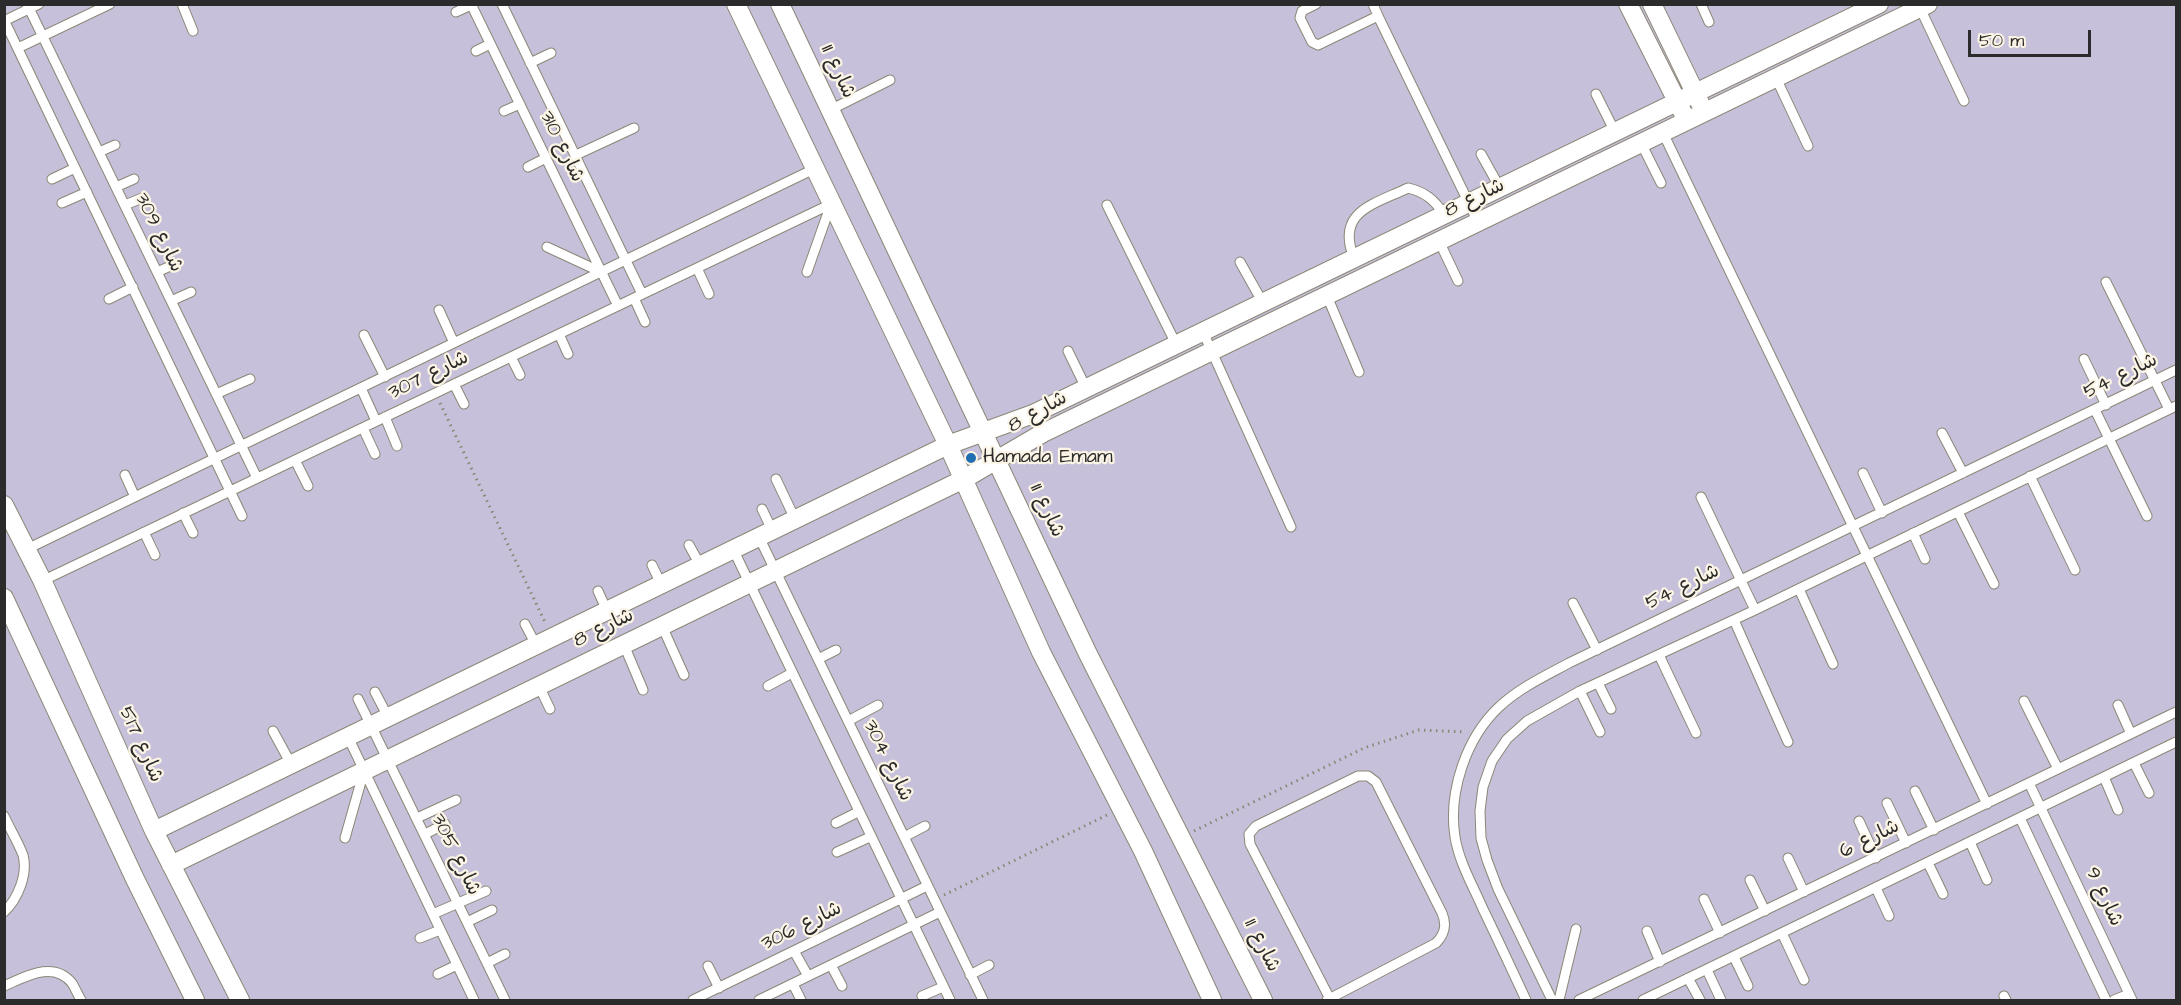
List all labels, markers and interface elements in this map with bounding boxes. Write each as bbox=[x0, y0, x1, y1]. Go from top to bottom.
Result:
scale bar bbox=[1971, 18, 2094, 56]
text: 50 m bbox=[1979, 28, 2024, 53]
street label: شارع 11 bbox=[814, 41, 860, 103]
street label: شارع 310 bbox=[533, 107, 589, 187]
street label: شارع 8 bbox=[1441, 174, 1509, 224]
street label: شارع 309 bbox=[128, 189, 188, 277]
street label: شارع 307 bbox=[385, 346, 473, 406]
street label: شارع 54 bbox=[2080, 349, 2162, 405]
street label: شارع 8 bbox=[1004, 387, 1072, 439]
place label: Hamada Emam bbox=[983, 446, 1113, 470]
marker: Hamada Emam bbox=[964, 451, 978, 465]
street label: شارع 11 bbox=[1023, 480, 1069, 542]
street label: شارع 54 bbox=[1642, 560, 1724, 616]
street label: شارع 8 bbox=[570, 604, 638, 654]
street label: شارع 517 bbox=[113, 703, 167, 787]
street label: شارع 304 bbox=[857, 716, 917, 806]
street label: شارع 305 bbox=[425, 810, 485, 900]
street label: شارع 6 bbox=[1836, 815, 1904, 865]
street label: شارع 9 bbox=[2079, 864, 2127, 930]
street label: شارع 306 bbox=[758, 897, 846, 957]
street label: شارع 11 bbox=[1238, 915, 1284, 977]

